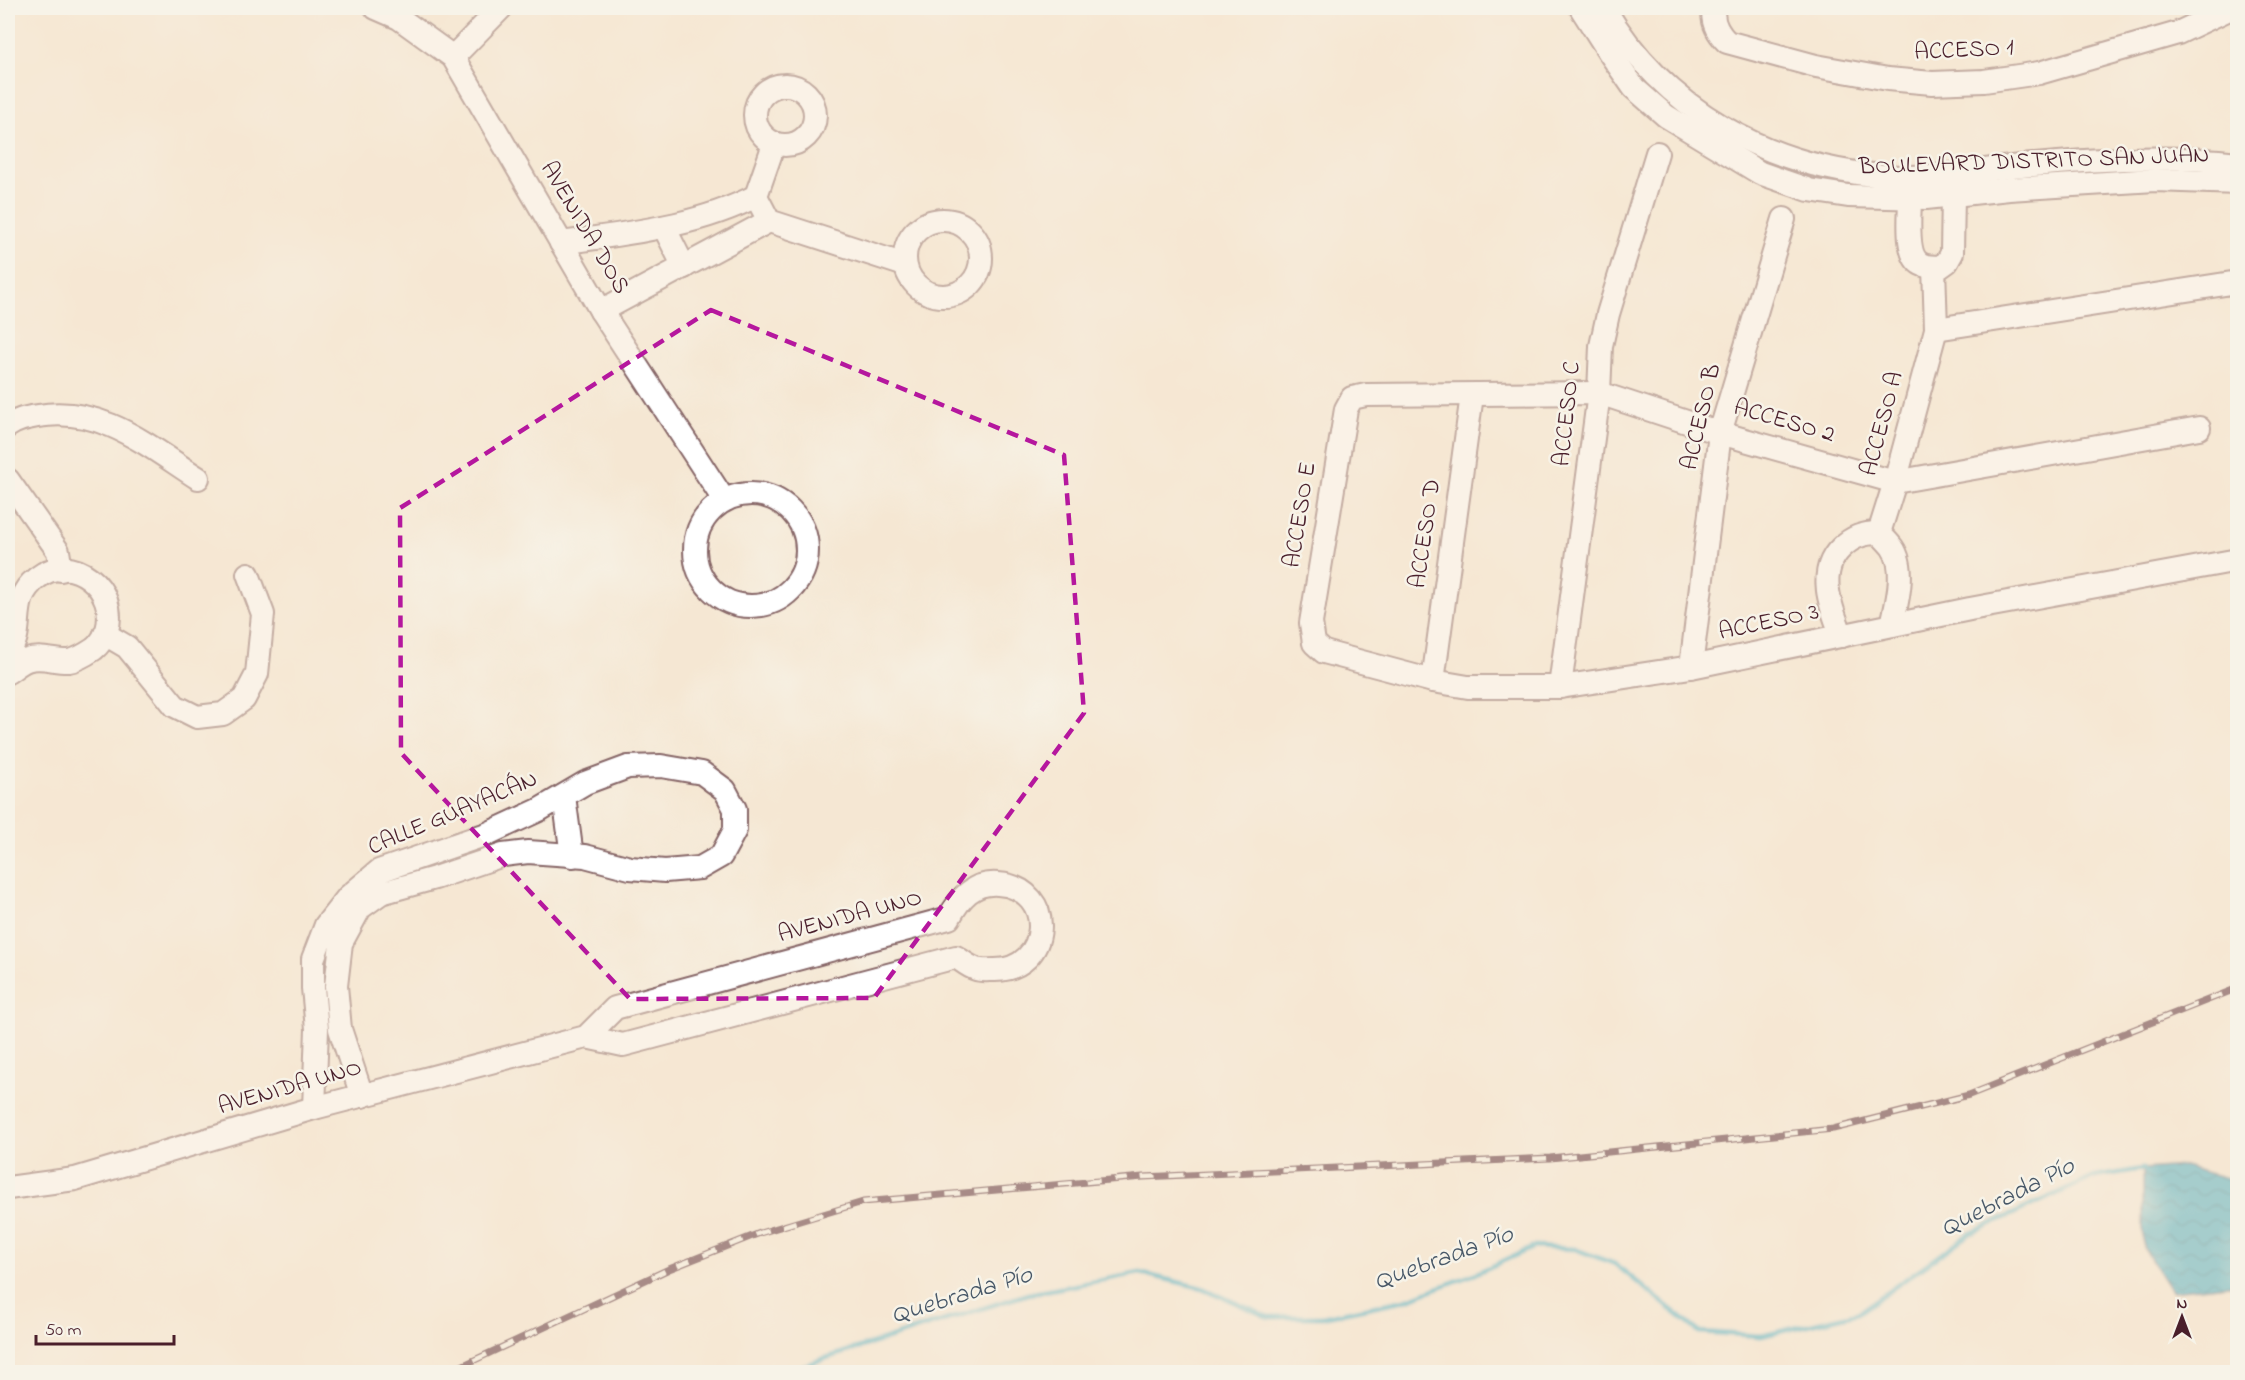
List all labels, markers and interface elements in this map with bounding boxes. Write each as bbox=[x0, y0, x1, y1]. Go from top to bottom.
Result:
street label: ACCESO 1 bbox=[1913, 31, 2015, 71]
street label: BOULEVARD DISTRITO SAN JUAN bbox=[1857, 138, 2210, 186]
street label: AVENIDA DOS bbox=[530, 155, 638, 301]
street label: ACCESO C bbox=[1545, 360, 1591, 468]
street label: ACCESO B bbox=[1673, 360, 1731, 474]
street label: ACCESO A bbox=[1852, 368, 1914, 480]
street label: ACCESO 2 bbox=[1729, 391, 1839, 453]
street label: ACCESO E bbox=[1275, 460, 1327, 570]
street label: ACCESO D bbox=[1401, 477, 1451, 591]
street label: ACCESO 3 bbox=[1715, 595, 1823, 651]
street label: CALLE GUAYACÁN bbox=[363, 762, 543, 866]
street label: AVENIDA UNO bbox=[774, 881, 926, 953]
street label: AVENIDA UNO bbox=[214, 1051, 366, 1125]
water label: Quebrada Pío bbox=[1934, 1147, 2083, 1248]
water label: Quebrada Pío bbox=[1369, 1216, 1520, 1302]
water label: Quebrada Pío bbox=[887, 1256, 1039, 1335]
north arrow bbox=[2152, 1287, 2212, 1347]
text: N bbox=[2177, 1292, 2188, 1316]
scale bar bbox=[36, 1308, 174, 1346]
text: 50 m bbox=[45, 1318, 82, 1344]

